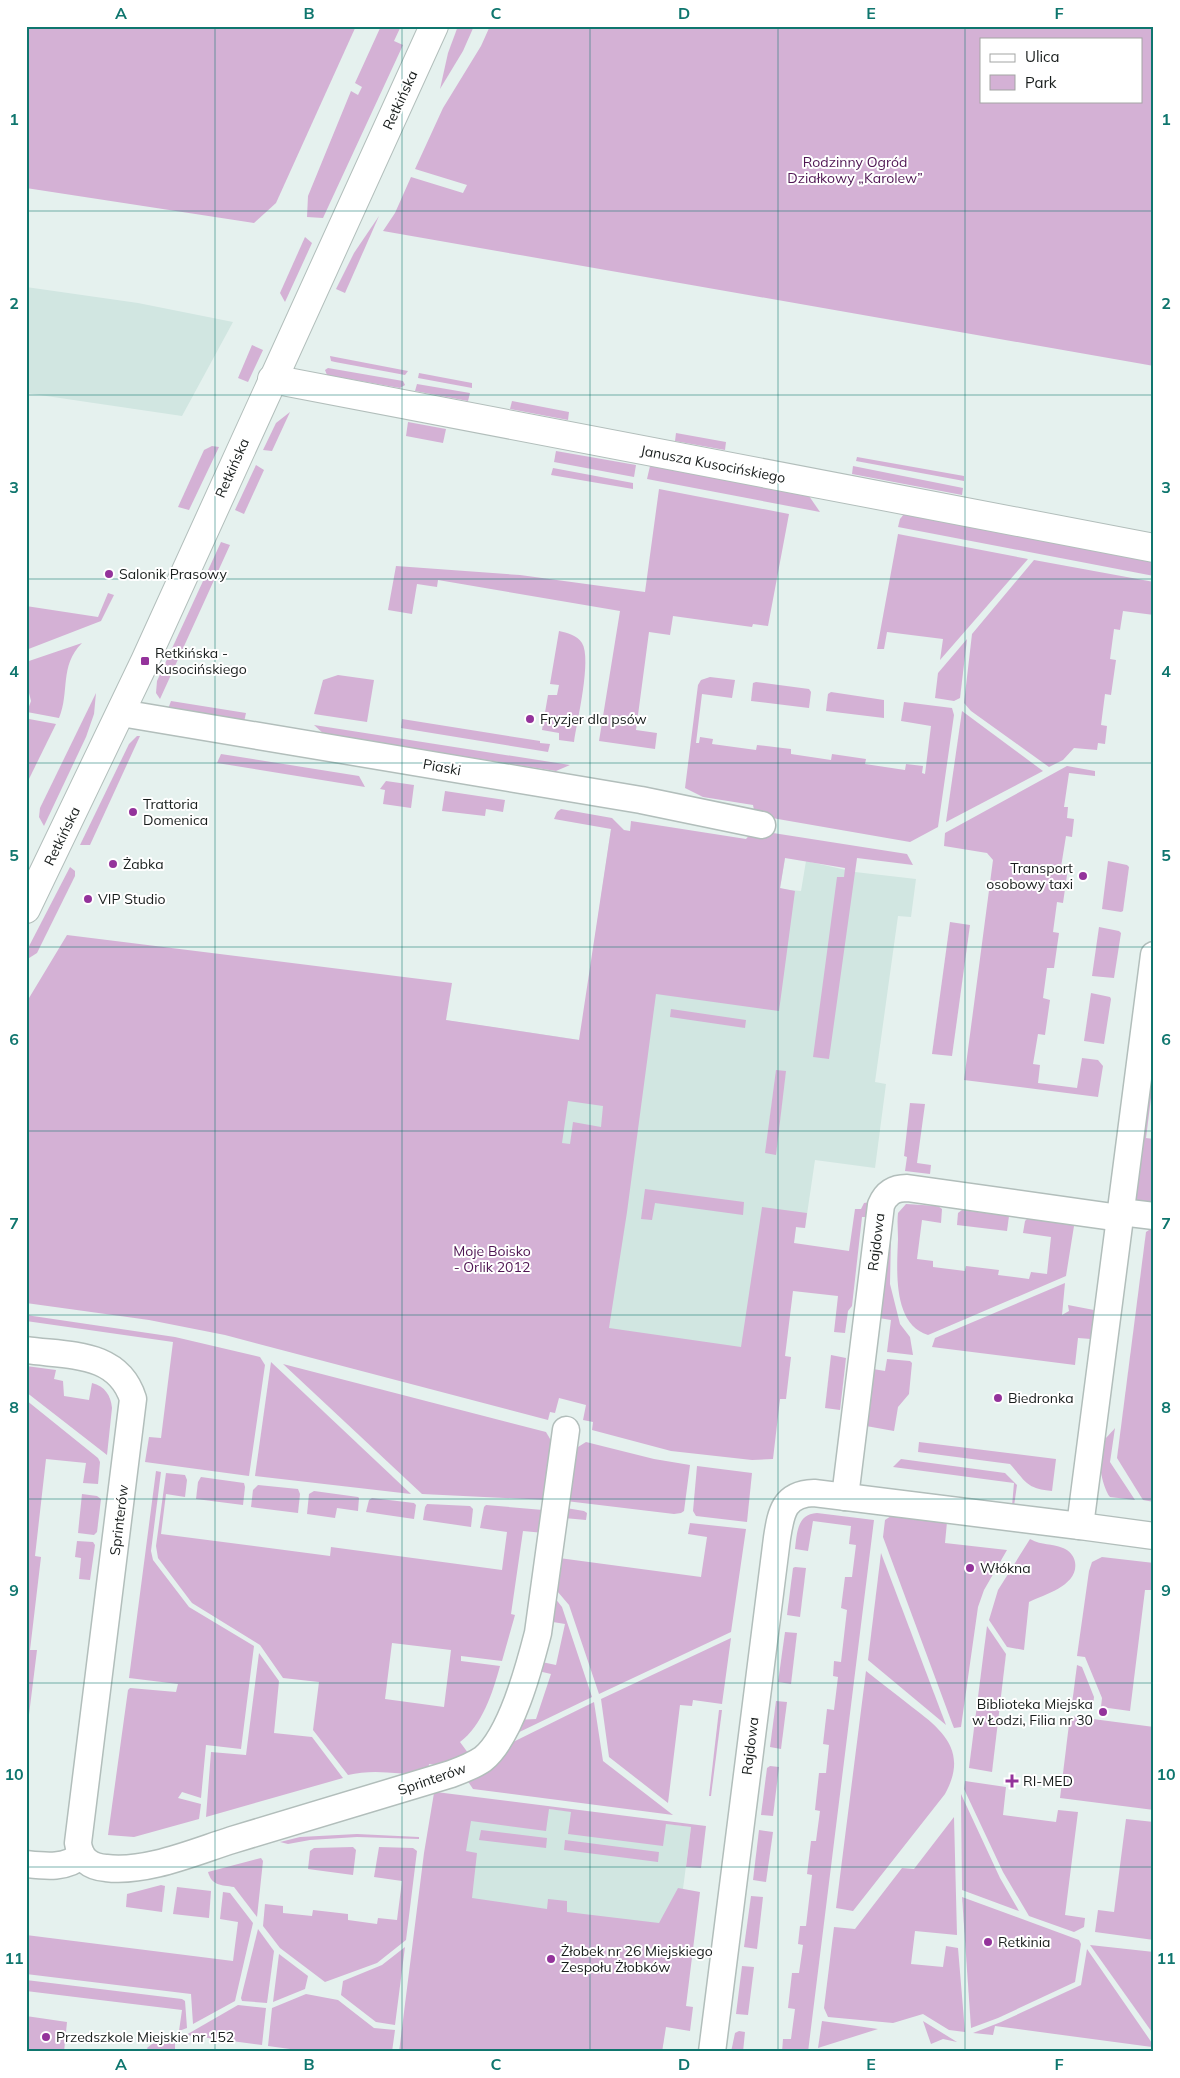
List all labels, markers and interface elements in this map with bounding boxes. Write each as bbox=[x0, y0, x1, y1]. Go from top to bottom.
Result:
text: A bbox=[115, 3, 127, 23]
text: B bbox=[303, 3, 315, 23]
text: C bbox=[491, 3, 502, 23]
text: D bbox=[678, 3, 690, 23]
text: E bbox=[866, 3, 876, 23]
text: F bbox=[1054, 3, 1064, 23]
legend bbox=[980, 38, 1142, 102]
text: Ulica bbox=[1025, 47, 1059, 66]
street label: Retkińska bbox=[378, 68, 422, 132]
text: Park bbox=[1025, 73, 1057, 92]
text: 1 bbox=[9, 109, 19, 129]
text: 1 bbox=[1161, 109, 1171, 129]
park label: Rodzinny Ogród Działkowy „Karolew” bbox=[787, 153, 923, 187]
text: 2 bbox=[9, 293, 19, 313]
text: 2 bbox=[1161, 293, 1171, 313]
street label: Retkińska bbox=[211, 435, 253, 501]
street label: Janusza Kusocińskiego bbox=[639, 441, 787, 487]
text: 3 bbox=[9, 477, 19, 497]
text: 3 bbox=[1161, 477, 1171, 497]
place label: Salonik Prasowy bbox=[119, 565, 227, 583]
marker: Salonik Prasowy bbox=[103, 568, 115, 580]
place label: Retkińska - Kusocińskiego bbox=[155, 644, 247, 678]
marker: Retkińska - Kusocińskiego bbox=[139, 655, 151, 667]
text: 4 bbox=[9, 661, 19, 681]
text: 4 bbox=[1161, 661, 1171, 681]
place label: Fryzjer dla psów bbox=[540, 710, 647, 728]
marker: Fryzjer dla psów bbox=[524, 713, 536, 725]
street label: Piaski bbox=[422, 755, 462, 779]
place label: Trattoria Domenica bbox=[143, 795, 208, 829]
street label: Retkińska bbox=[40, 804, 84, 868]
marker: Trattoria Domenica bbox=[127, 806, 139, 818]
text: 5 bbox=[9, 845, 19, 865]
text: 5 bbox=[1161, 845, 1171, 865]
place label: Żabka bbox=[123, 855, 164, 873]
marker: Żabka bbox=[107, 858, 119, 870]
place label: Transport osobowy taxi bbox=[986, 859, 1073, 893]
marker: Transport osobowy taxi bbox=[1077, 870, 1089, 882]
place label: VIP Studio bbox=[98, 890, 166, 908]
marker: VIP Studio bbox=[82, 893, 94, 905]
text: 6 bbox=[9, 1029, 19, 1049]
text: 6 bbox=[1161, 1029, 1171, 1049]
street label: Rajdowa bbox=[864, 1212, 888, 1272]
text: 7 bbox=[9, 1213, 19, 1233]
text: 7 bbox=[1161, 1213, 1171, 1233]
park label: Moje Boisko - Orlik 2012 bbox=[453, 1242, 531, 1276]
place label: Biedronka bbox=[1008, 1389, 1074, 1407]
marker: Biedronka bbox=[992, 1392, 1004, 1404]
text: 8 bbox=[9, 1397, 19, 1417]
text: 8 bbox=[1161, 1397, 1171, 1417]
street label: Sprinterów bbox=[106, 1484, 132, 1556]
place label: Włókna bbox=[980, 1559, 1031, 1577]
marker: Włókna bbox=[964, 1562, 976, 1574]
text: 9 bbox=[9, 1580, 19, 1600]
text: 9 bbox=[1161, 1580, 1171, 1600]
place label: Biblioteka Miejska w Łodzi, Filia nr 30 bbox=[972, 1695, 1093, 1729]
marker: Biblioteka Miejska w Łodzi, Filia nr 30 bbox=[1097, 1706, 1109, 1718]
street label: Rajdowa bbox=[738, 1716, 762, 1776]
street label: Sprinterów bbox=[395, 1759, 469, 1799]
text: 10 bbox=[4, 1764, 24, 1784]
text: 10 bbox=[1156, 1764, 1176, 1784]
place label: RI-MED bbox=[1023, 1772, 1073, 1790]
marker: RI-MED bbox=[1005, 1774, 1019, 1788]
place label: Retkinia bbox=[998, 1933, 1051, 1951]
marker: Retkinia bbox=[982, 1936, 994, 1948]
place label: Żłobek nr 26 Miejskiego Zespołu Żłobków bbox=[561, 1942, 713, 1976]
text: 11 bbox=[4, 1948, 24, 1968]
text: 11 bbox=[1156, 1948, 1176, 1968]
marker: Żłobek nr 26 Miejskiego Zespołu Żłobków bbox=[545, 1953, 557, 1965]
place label: Przedszkole Miejskie nr 152 bbox=[56, 2028, 234, 2046]
marker: Przedszkole Miejskie nr 152 bbox=[40, 2031, 52, 2043]
text: A bbox=[115, 2054, 127, 2074]
text: B bbox=[303, 2054, 315, 2074]
text: C bbox=[491, 2054, 502, 2074]
text: D bbox=[678, 2054, 690, 2074]
text: E bbox=[866, 2054, 876, 2074]
text: F bbox=[1054, 2054, 1064, 2074]

